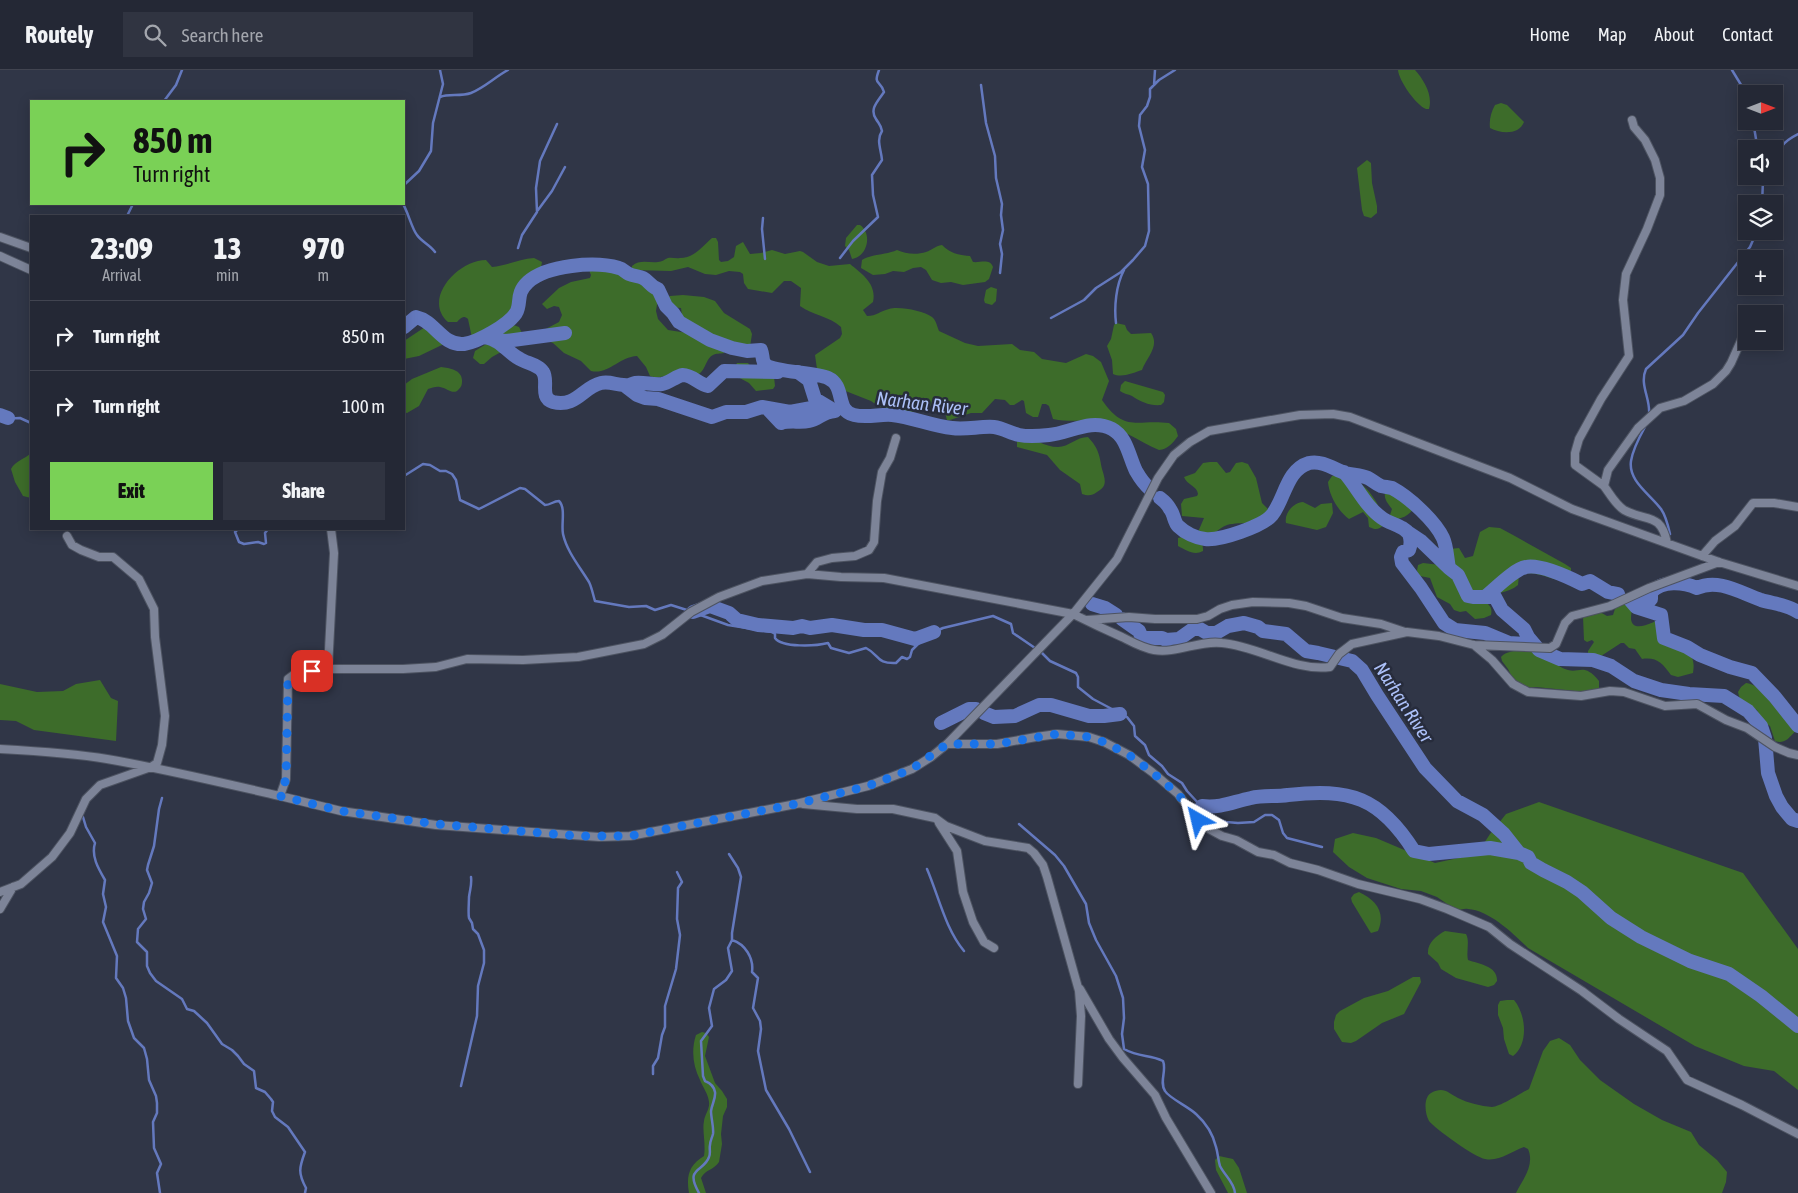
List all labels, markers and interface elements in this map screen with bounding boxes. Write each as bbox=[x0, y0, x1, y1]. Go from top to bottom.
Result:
search box bbox=[123, 12, 473, 57]
text: Routely bbox=[25, 21, 93, 48]
icon: search bbox=[141, 21, 169, 49]
text: Search here bbox=[181, 24, 263, 46]
text: Home bbox=[1530, 24, 1570, 45]
text: Map bbox=[1598, 24, 1627, 45]
text: About bbox=[1655, 24, 1694, 45]
text: Contact bbox=[1722, 24, 1773, 45]
north arrow bbox=[1738, 85, 1782, 130]
map controls bbox=[1738, 85, 1783, 350]
icon: right bbox=[50, 120, 115, 185]
text: 850 m bbox=[133, 120, 212, 160]
button: sound bbox=[1738, 140, 1783, 185]
text: Turn right bbox=[133, 161, 210, 187]
button: layers bbox=[1738, 195, 1783, 240]
text: 23:09 bbox=[91, 231, 153, 265]
text: 13 bbox=[213, 231, 242, 265]
text: 970 bbox=[302, 231, 344, 265]
button: + bbox=[1738, 250, 1783, 295]
text: Arrival bbox=[102, 266, 141, 284]
text: min bbox=[216, 266, 239, 284]
text: m bbox=[318, 266, 329, 284]
button: − bbox=[1738, 305, 1783, 350]
icon: right bbox=[50, 322, 78, 350]
text: Turn right bbox=[93, 325, 160, 347]
text: 850 m bbox=[342, 325, 385, 347]
water label: Narhan River bbox=[875, 387, 970, 420]
icon: right bbox=[50, 392, 78, 420]
text: Turn right bbox=[93, 395, 160, 417]
text: 100 m bbox=[342, 395, 385, 417]
button: Exit bbox=[50, 462, 213, 520]
button: Share bbox=[223, 462, 385, 520]
pin bbox=[291, 650, 333, 692]
icon: arrive bbox=[298, 657, 326, 685]
water label: Narhan River bbox=[1370, 658, 1439, 747]
position arrow bbox=[1171, 793, 1223, 845]

